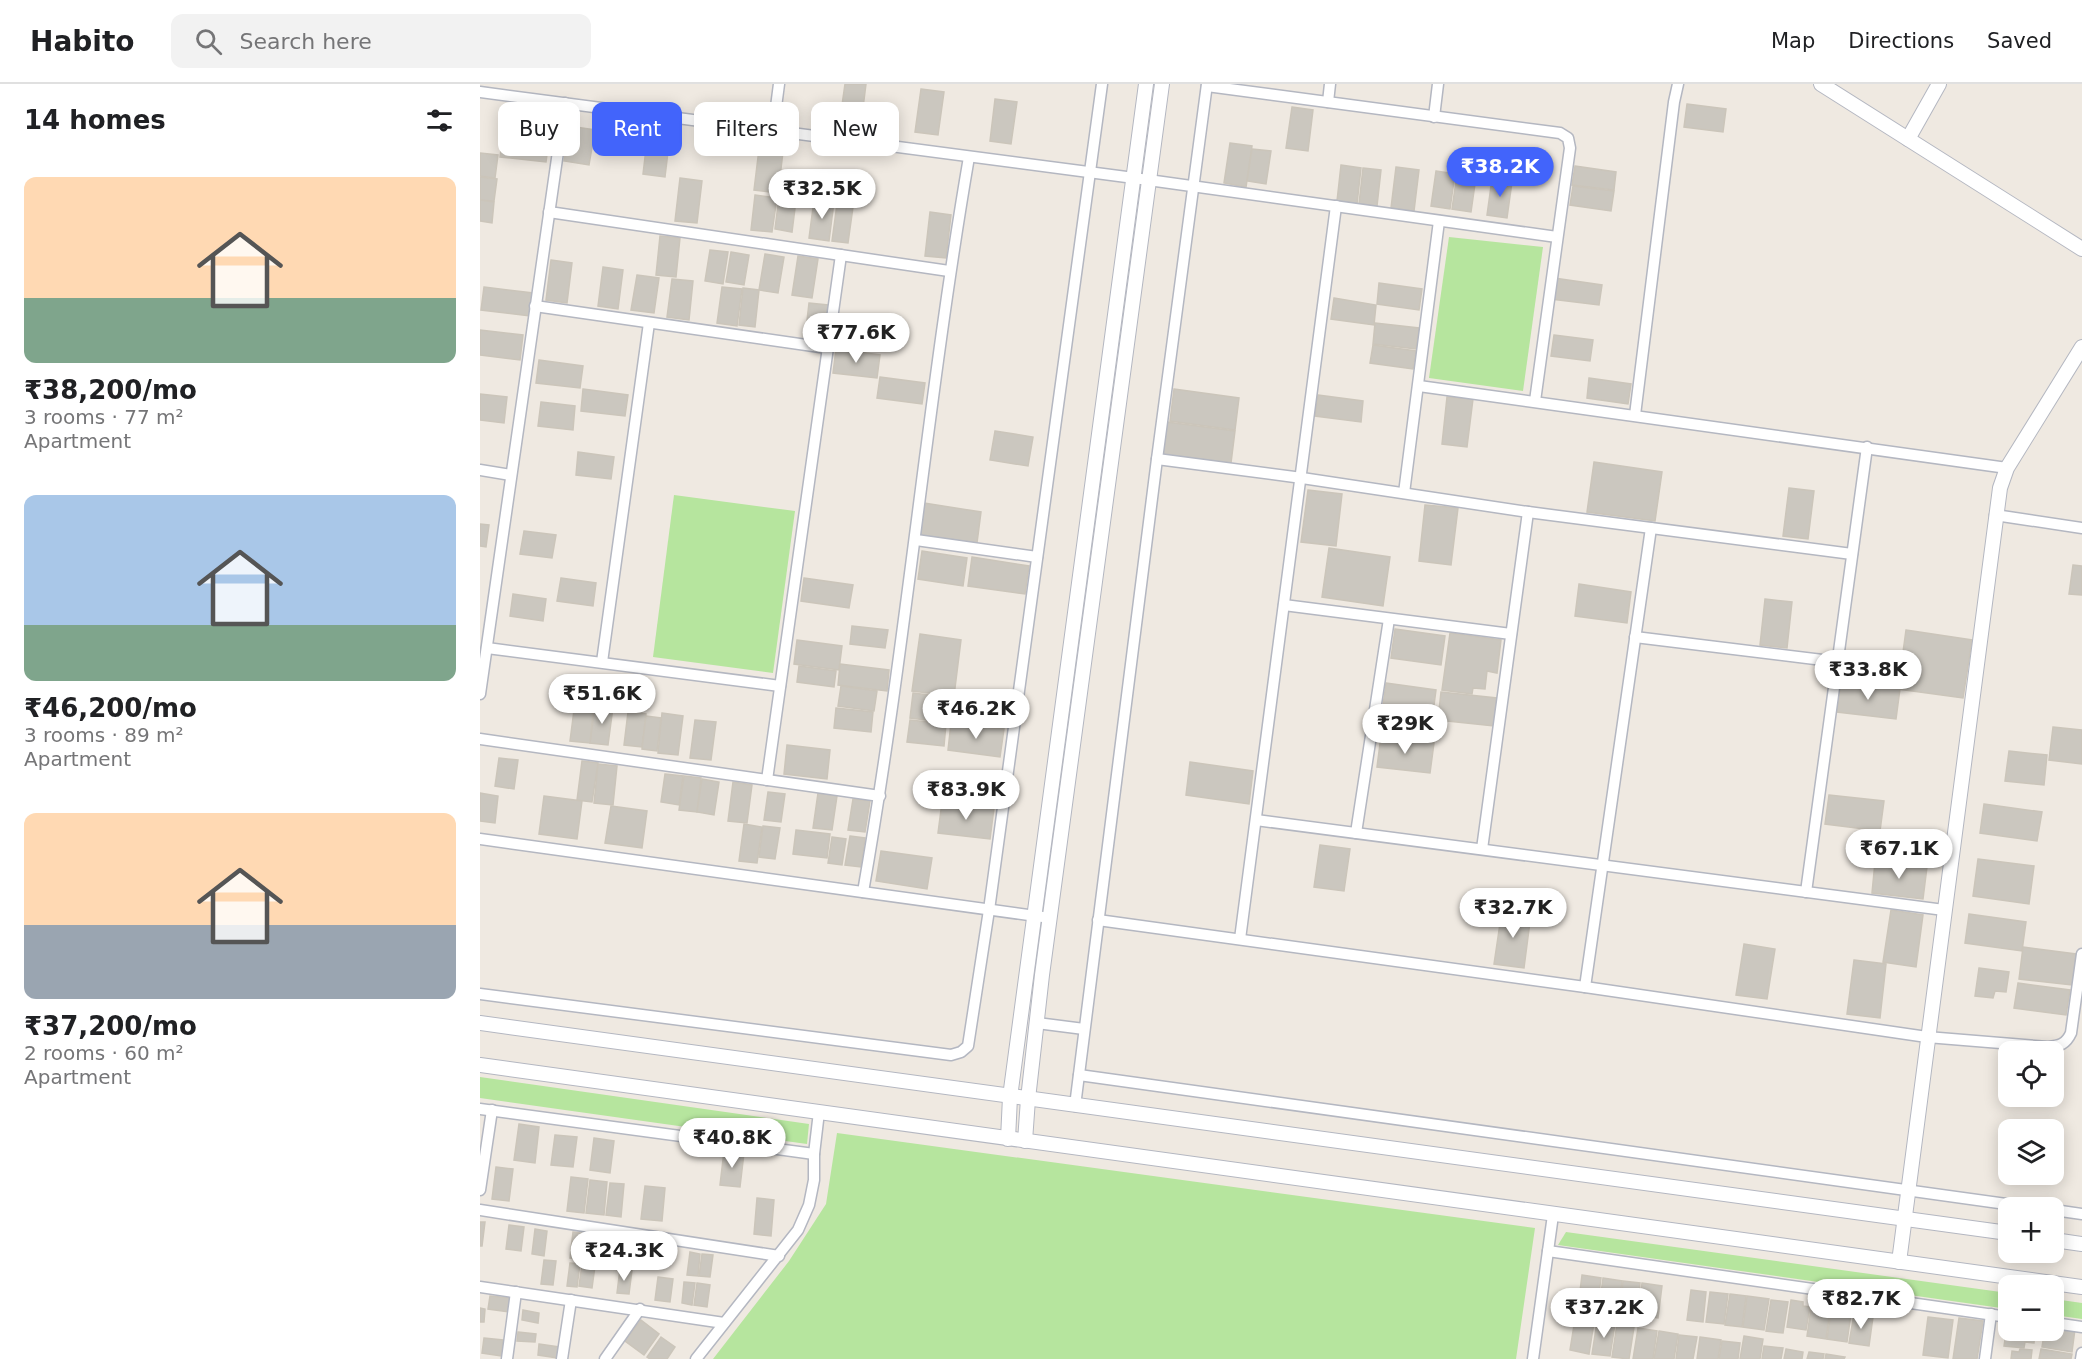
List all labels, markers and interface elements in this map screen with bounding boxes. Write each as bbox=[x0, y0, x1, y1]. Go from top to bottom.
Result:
search box bbox=[171, 14, 591, 68]
text: Habito bbox=[30, 25, 135, 58]
icon: search bbox=[192, 25, 225, 58]
text: Search here bbox=[240, 29, 372, 54]
text: Map bbox=[1771, 29, 1815, 53]
text: Directions bbox=[1848, 29, 1954, 53]
text: Saved bbox=[1987, 29, 2052, 53]
chip: Buy bbox=[498, 102, 580, 156]
chip: Rent bbox=[592, 102, 682, 156]
chip: Filters bbox=[694, 102, 799, 156]
chip: New bbox=[811, 102, 899, 156]
icon: filters bbox=[423, 104, 456, 137]
text: 14 homes bbox=[24, 105, 166, 135]
pin: ₹38.2K bbox=[1451, 147, 1549, 198]
text: ₹38.2K bbox=[1461, 154, 1539, 178]
pin: ₹32.5K bbox=[773, 169, 871, 220]
text: ₹32.5K bbox=[783, 176, 861, 200]
icon: home bbox=[186, 216, 294, 324]
pin: ₹77.6K bbox=[807, 313, 905, 364]
text: ₹77.6K bbox=[817, 320, 895, 344]
text: ₹38,200/mo bbox=[24, 375, 197, 405]
text: 3 rooms · 77 m² bbox=[24, 405, 184, 429]
text: Apartment bbox=[24, 429, 131, 453]
icon: home bbox=[186, 534, 294, 642]
pin: ₹33.8K bbox=[1819, 650, 1917, 701]
text: ₹33.8K bbox=[1829, 657, 1907, 681]
pin: ₹51.6K bbox=[553, 674, 651, 725]
text: ₹51.6K bbox=[563, 681, 641, 705]
pin: ₹46.2K bbox=[927, 689, 1025, 740]
text: ₹46,200/mo bbox=[24, 693, 197, 723]
text: ₹46.2K bbox=[937, 696, 1015, 720]
pin: ₹29K bbox=[1369, 704, 1441, 755]
text: ₹29K bbox=[1376, 711, 1434, 735]
text: 3 rooms · 89 m² bbox=[24, 723, 184, 747]
text: Apartment bbox=[24, 747, 131, 771]
pin: ₹83.9K bbox=[917, 770, 1015, 821]
text: ₹83.9K bbox=[927, 777, 1005, 801]
pin: ₹67.1K bbox=[1850, 829, 1948, 880]
text: ₹67.1K bbox=[1860, 836, 1938, 860]
icon: home bbox=[186, 852, 294, 960]
pin: ₹32.7K bbox=[1464, 888, 1562, 939]
text: ₹32.7K bbox=[1474, 895, 1552, 919]
text: ₹37,200/mo bbox=[24, 1011, 197, 1041]
text: 2 rooms · 60 m² bbox=[24, 1041, 184, 1065]
map controls bbox=[1998, 1041, 2064, 1341]
button: locate bbox=[1998, 1041, 2064, 1107]
text: Apartment bbox=[24, 1065, 131, 1089]
pin: ₹40.8K bbox=[683, 1118, 781, 1169]
button: layers bbox=[1998, 1119, 2064, 1185]
text: ₹40.8K bbox=[693, 1125, 771, 1149]
button: + bbox=[1998, 1197, 2064, 1263]
pin: ₹24.3K bbox=[575, 1231, 673, 1282]
text: ₹24.3K bbox=[585, 1238, 663, 1262]
button: − bbox=[1998, 1275, 2064, 1341]
pin: ₹82.7K bbox=[1812, 1279, 1910, 1330]
text: ₹82.7K bbox=[1822, 1286, 1900, 1310]
pin: ₹37.2K bbox=[1555, 1288, 1653, 1339]
text: ₹37.2K bbox=[1565, 1295, 1643, 1319]

